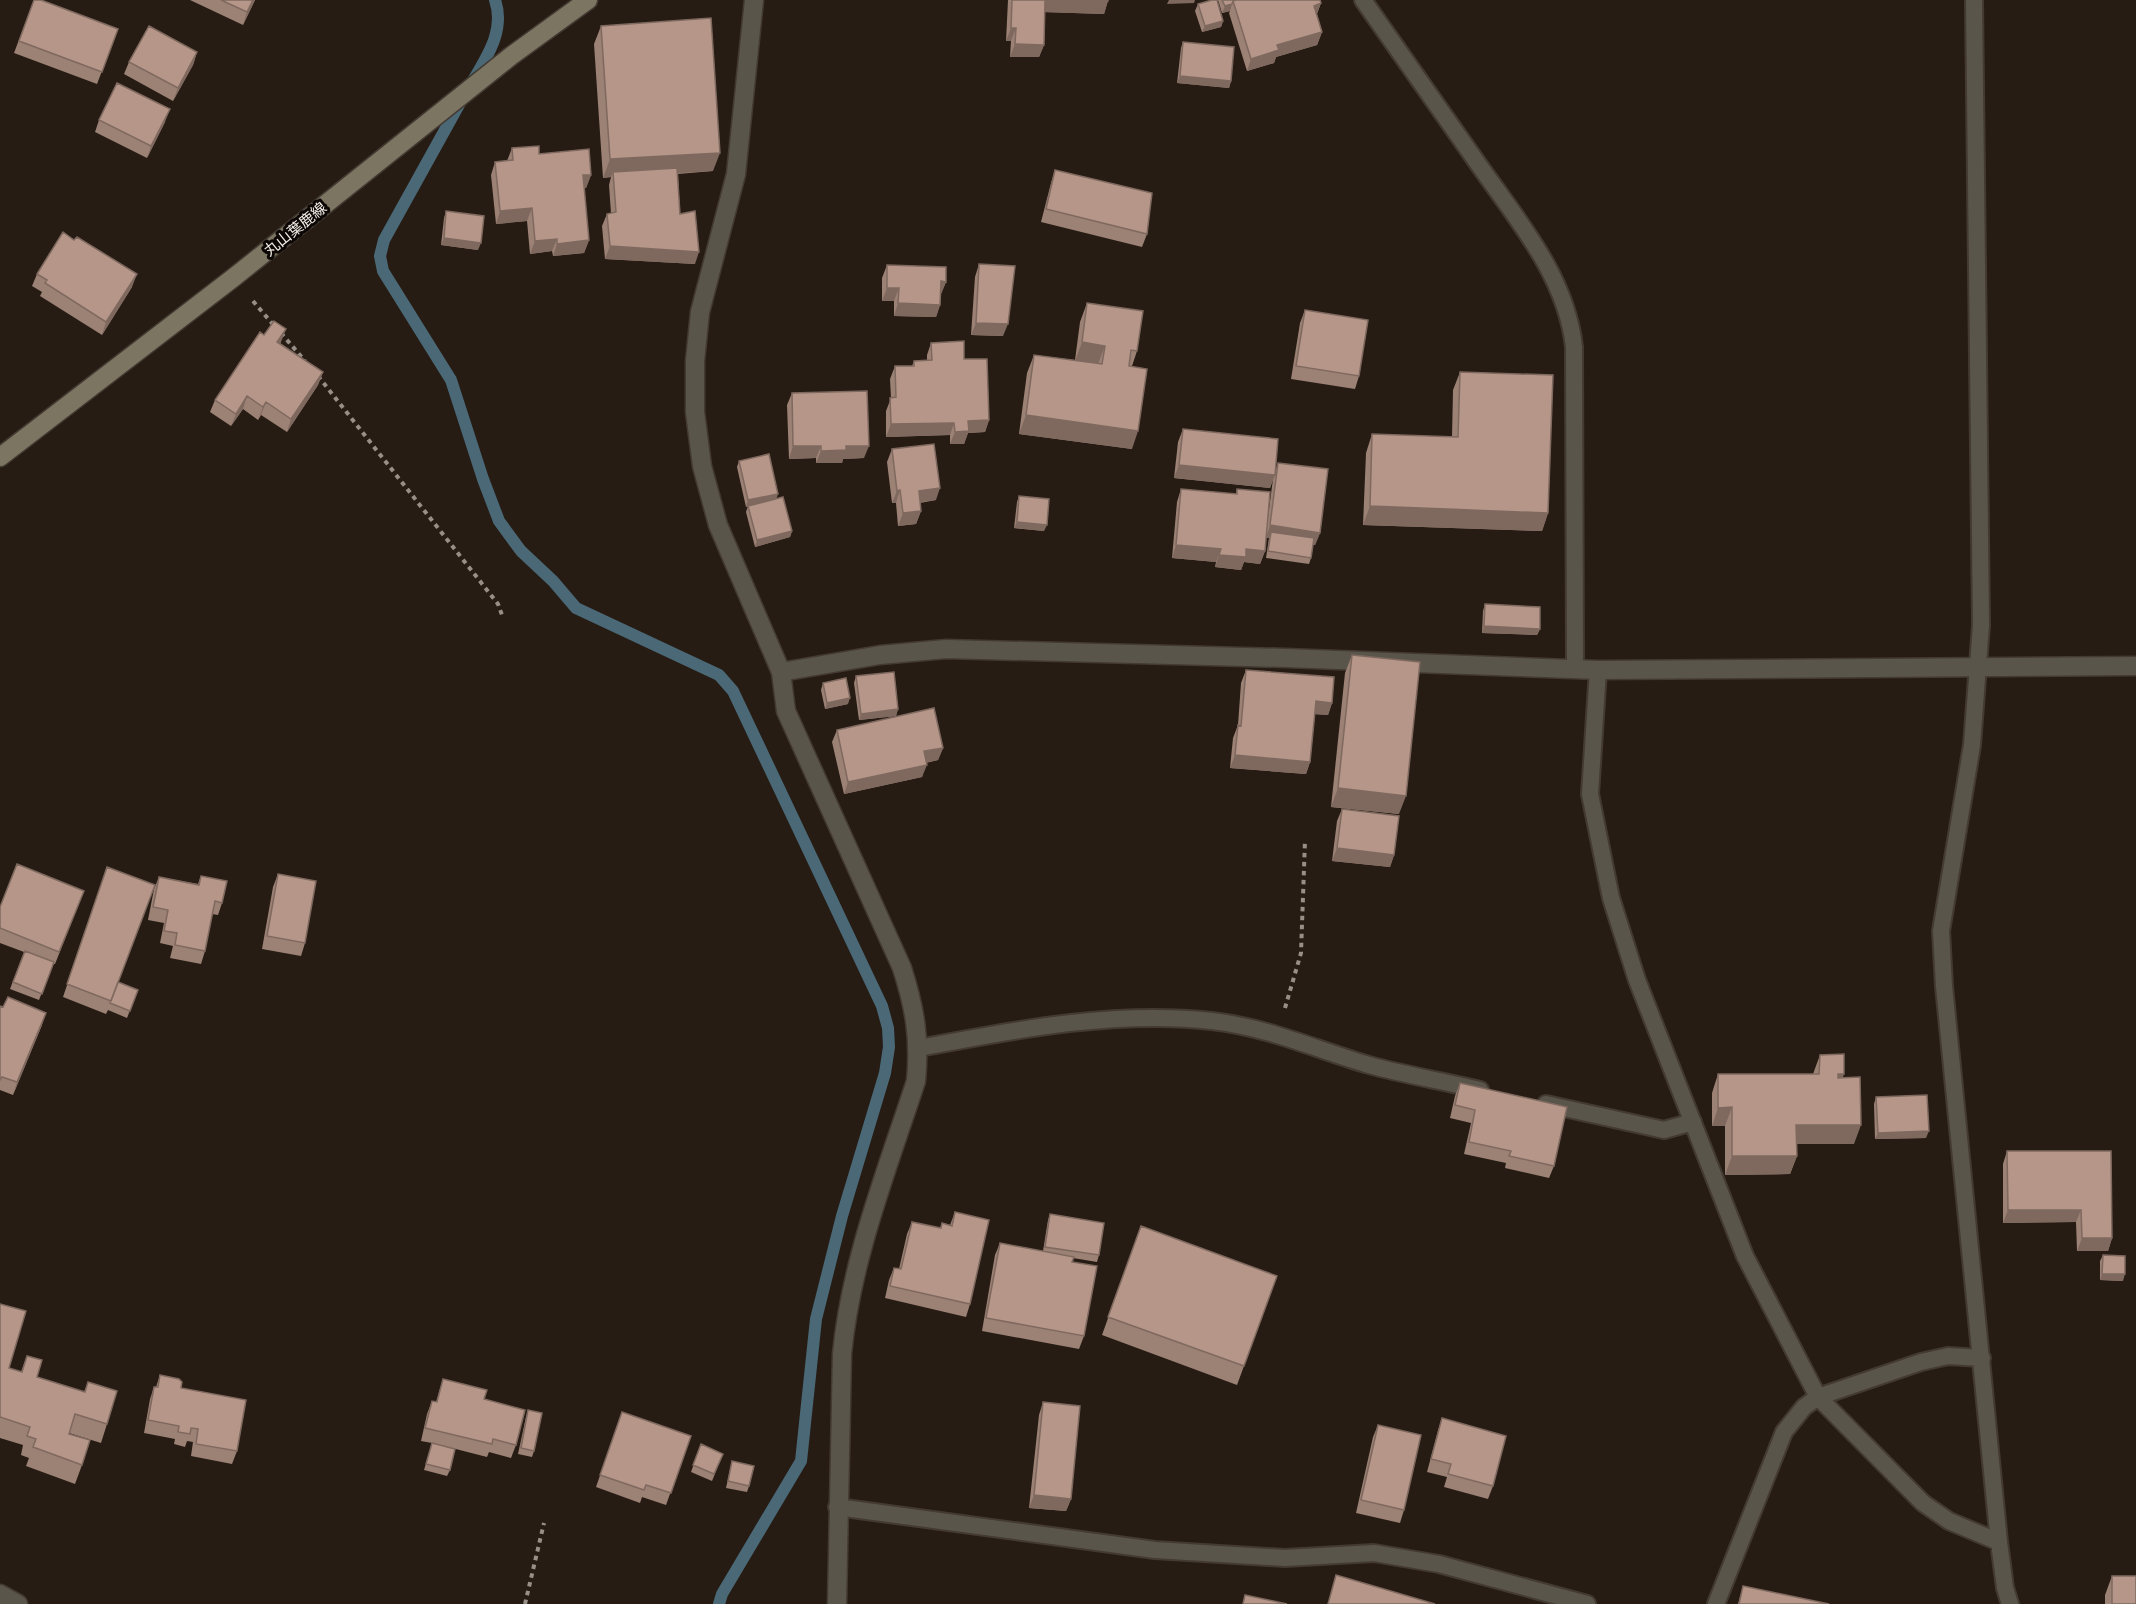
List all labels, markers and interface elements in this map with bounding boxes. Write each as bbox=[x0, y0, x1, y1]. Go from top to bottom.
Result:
street label: 丸山葉鹿線 bbox=[261, 199, 329, 259]

